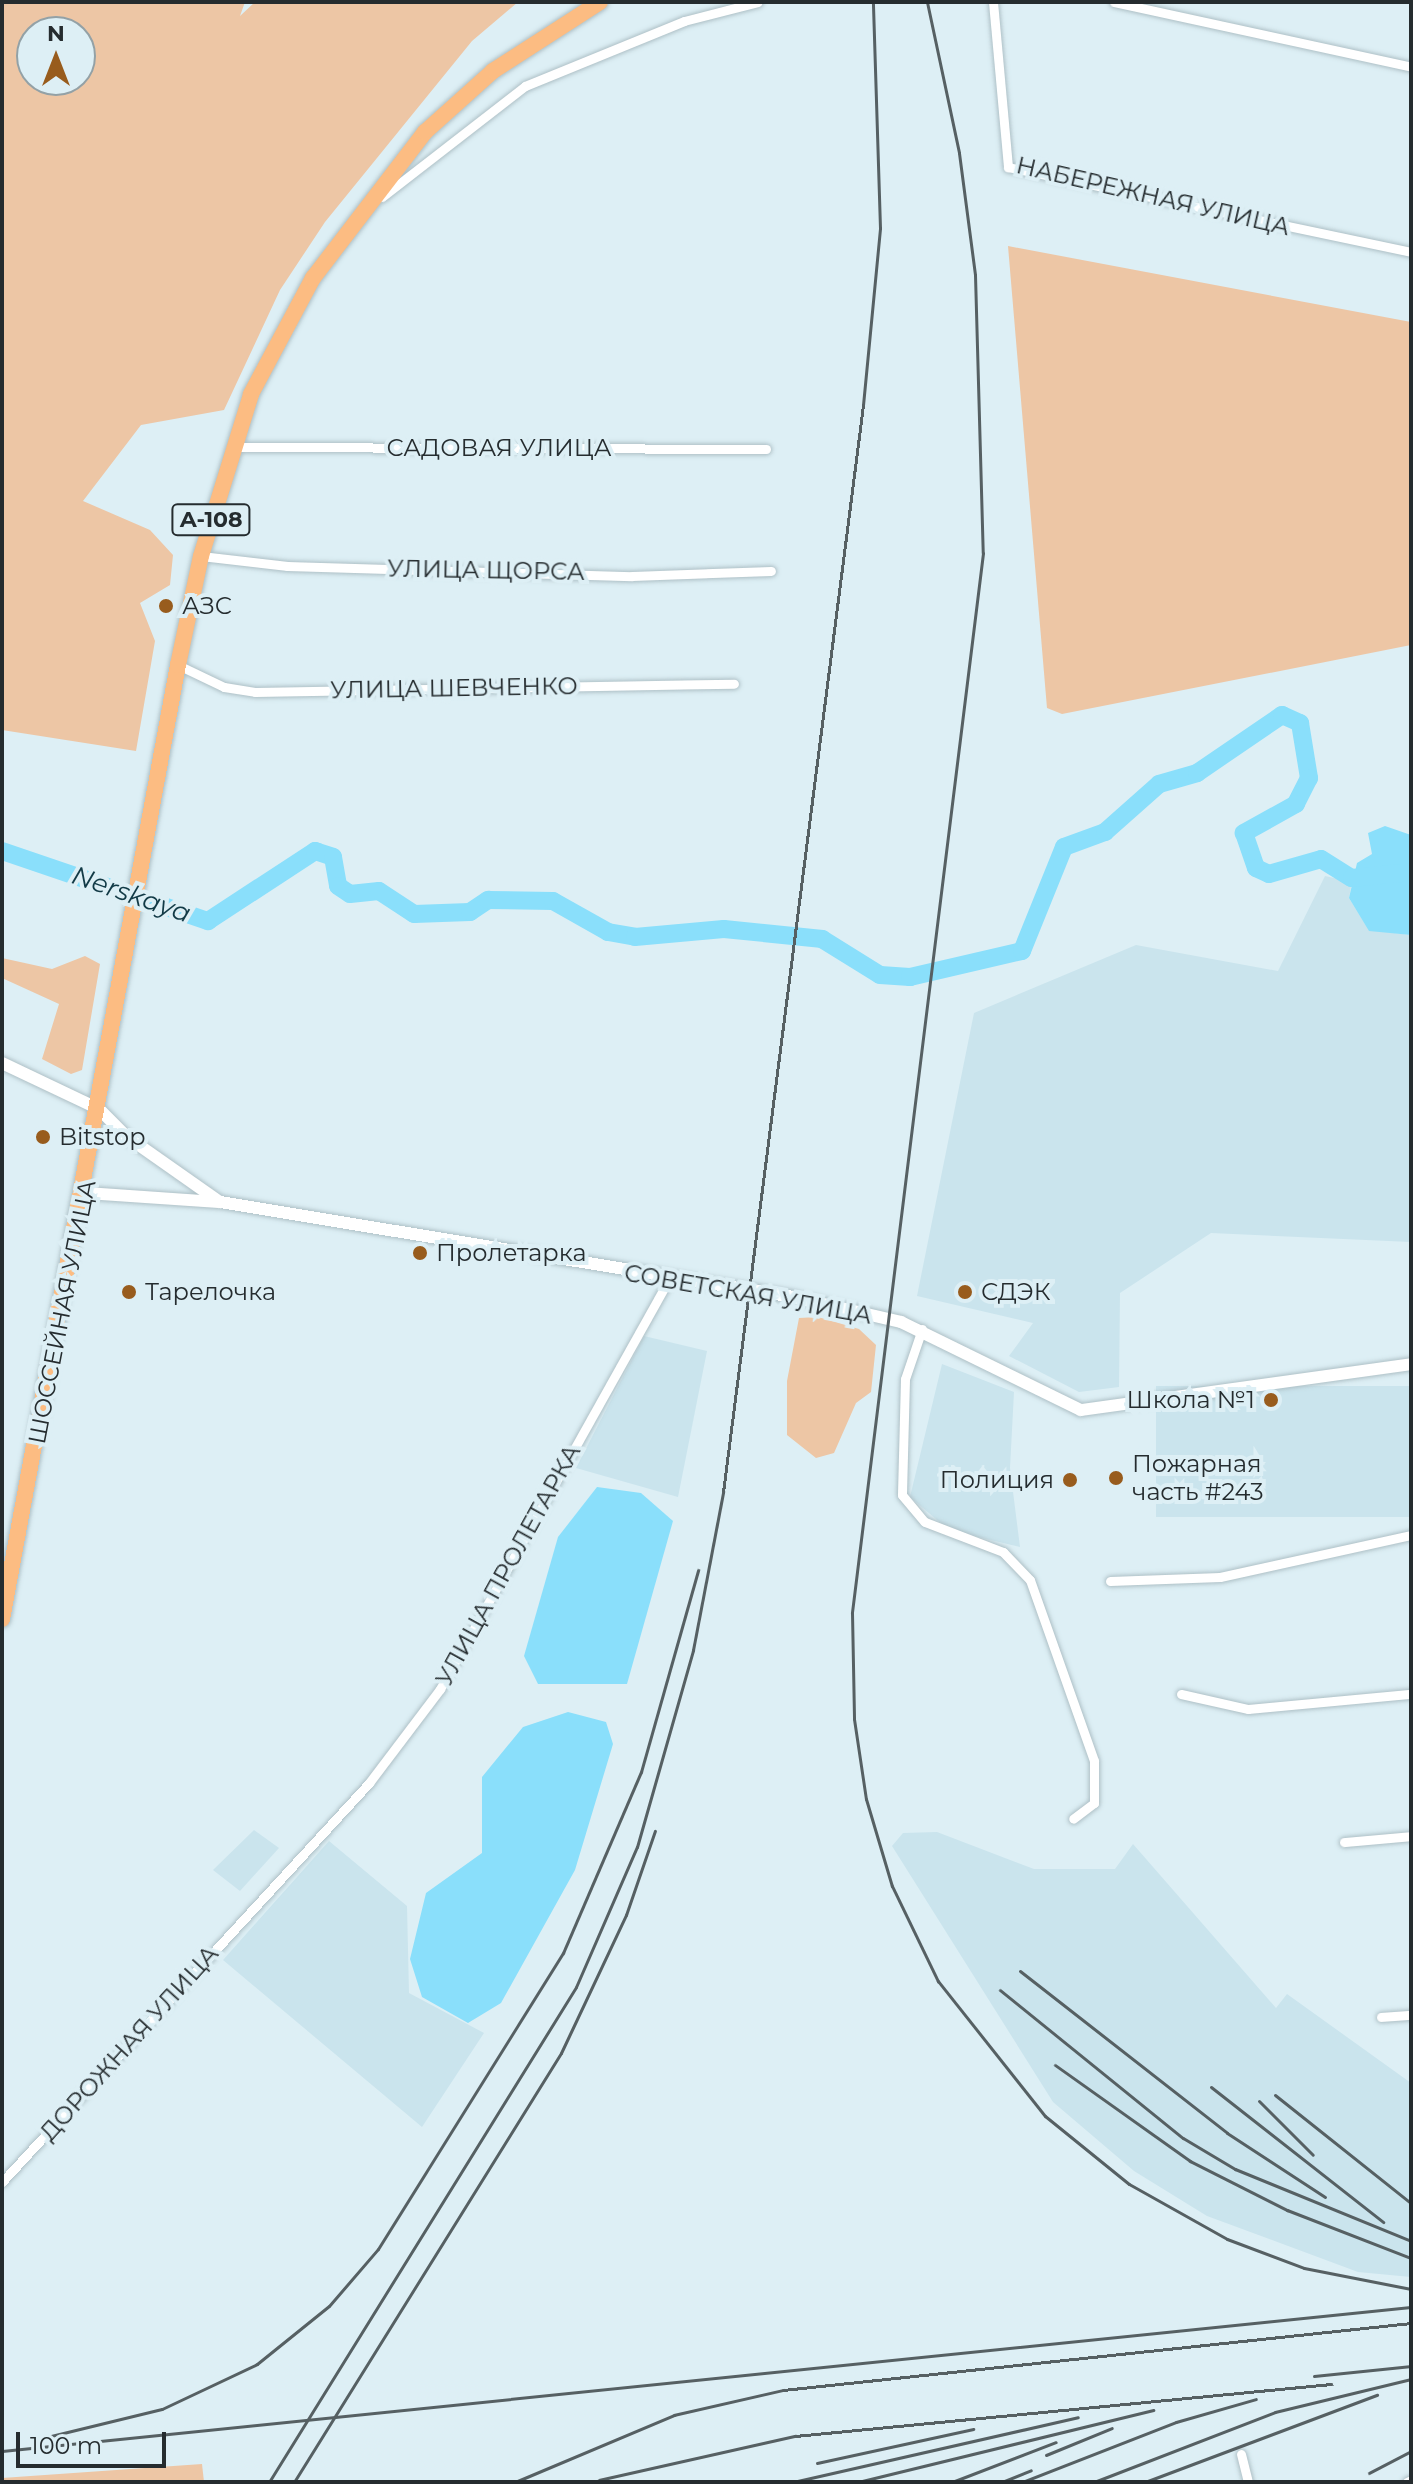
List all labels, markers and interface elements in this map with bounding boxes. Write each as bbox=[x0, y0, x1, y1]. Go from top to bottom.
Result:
north arrow bbox=[16, 16, 96, 96]
text: N bbox=[47, 20, 65, 47]
street label: НАБЕРЕЖНАЯ УЛИЦА bbox=[1013, 151, 1293, 241]
street label: САДОВАЯ УЛИЦА bbox=[386, 434, 612, 462]
road number: А-108 bbox=[171, 502, 251, 538]
street label: УЛИЦА ЩОРСА bbox=[387, 554, 585, 586]
place label: АЗС bbox=[182, 592, 232, 620]
marker: АЗС bbox=[157, 597, 175, 615]
street label: УЛИЦА ШЕВЧЕНКО bbox=[330, 671, 578, 705]
water label: Nerskaya bbox=[67, 860, 195, 930]
place label: Bitstop bbox=[59, 1123, 145, 1151]
marker: Bitstop bbox=[34, 1128, 52, 1146]
street label: ШОССЕЙНАЯ УЛИЦА bbox=[22, 1177, 102, 1447]
place label: Пролетарка bbox=[436, 1239, 586, 1267]
marker: Пролетарка bbox=[411, 1244, 429, 1262]
street label: СОВЕТСКАЯ УЛИЦА bbox=[622, 1258, 874, 1330]
place label: Тарелочка bbox=[145, 1278, 276, 1306]
place label: СДЭК bbox=[981, 1278, 1051, 1306]
marker: Тарелочка bbox=[120, 1283, 138, 1301]
marker: СДЭК bbox=[956, 1283, 974, 1301]
place label: Школа №1 bbox=[1126, 1386, 1255, 1414]
marker: Школа №1 bbox=[1262, 1391, 1280, 1409]
street label: УЛИЦА ПРОЛЕТАРКА bbox=[430, 1439, 586, 1691]
place label: Пожарная часть #243 bbox=[1132, 1450, 1264, 1506]
place label: Полиция bbox=[940, 1466, 1054, 1494]
marker: Пожарная часть #243 bbox=[1107, 1469, 1125, 1487]
marker: Полиция bbox=[1061, 1471, 1079, 1489]
street label: ДОРОЖНАЯ УЛИЦА bbox=[34, 1939, 224, 2147]
scale bar bbox=[20, 2416, 170, 2466]
text: 100 m bbox=[30, 2431, 102, 2460]

